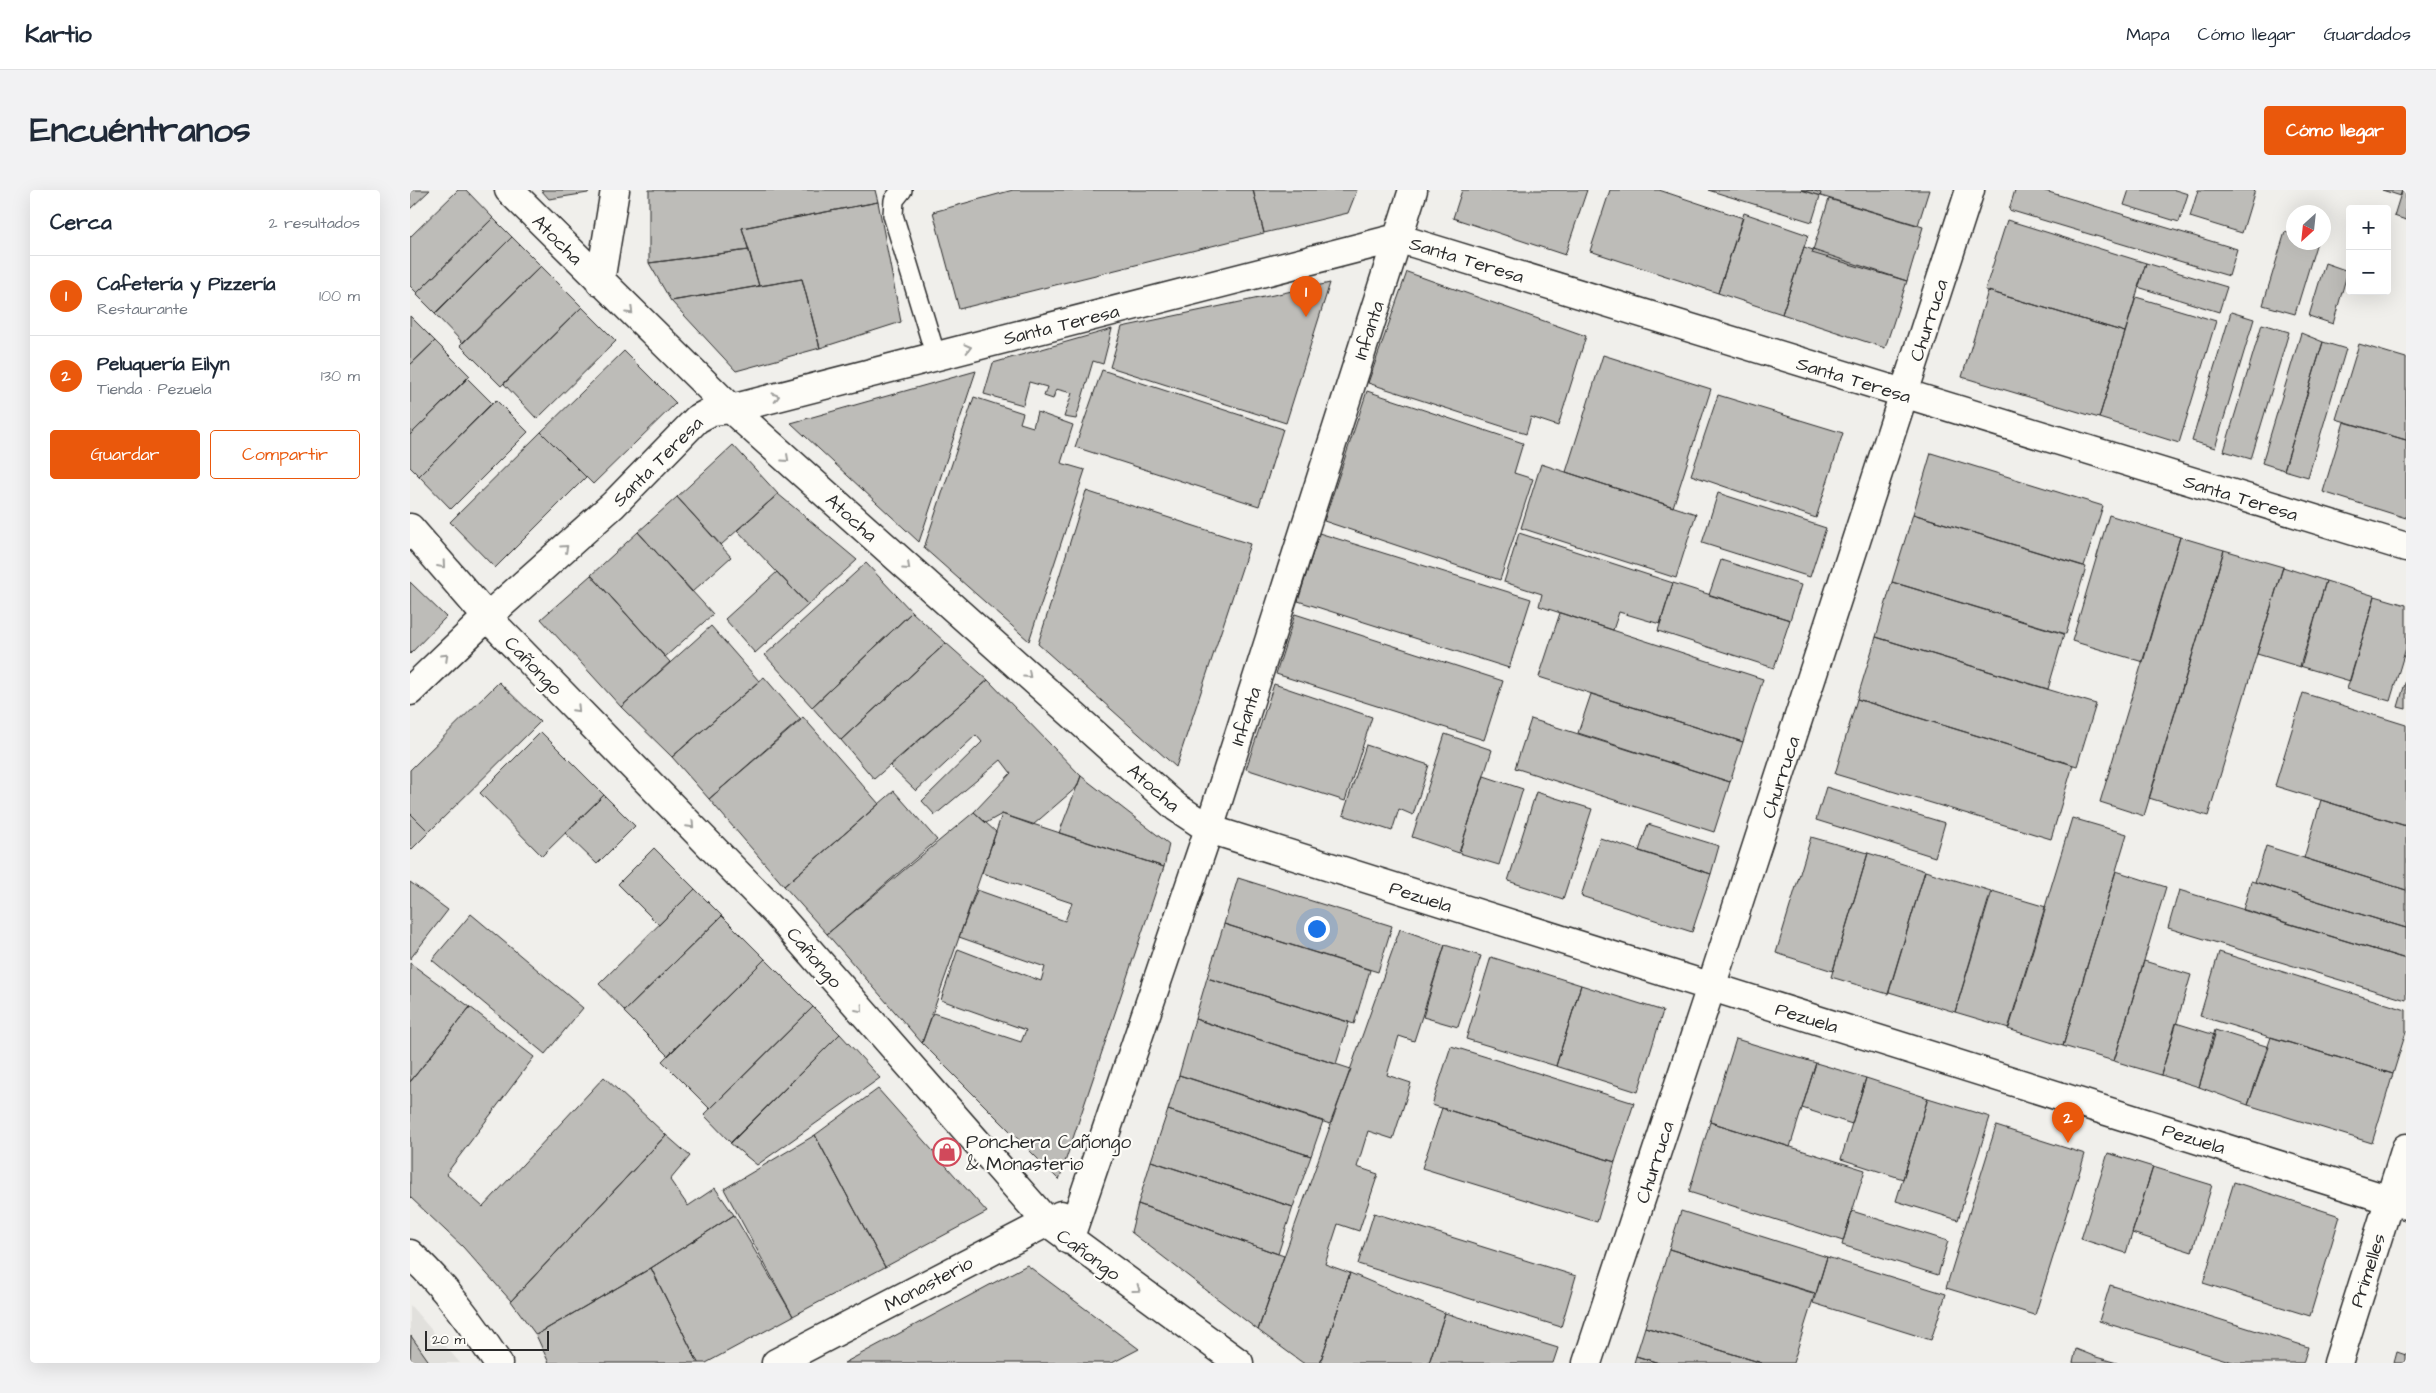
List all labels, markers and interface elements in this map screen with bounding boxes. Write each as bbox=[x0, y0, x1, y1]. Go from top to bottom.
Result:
text: Kartio bbox=[25, 18, 92, 52]
text: Mapa bbox=[2126, 22, 2170, 47]
text: Cómo llegar bbox=[2198, 22, 2296, 47]
text: Guardados bbox=[2324, 22, 2411, 47]
text: Encuéntranos bbox=[30, 106, 251, 155]
button: Cómo llegar bbox=[2264, 106, 2406, 155]
north arrow bbox=[2286, 205, 2331, 250]
map controls bbox=[2346, 205, 2391, 295]
button: + bbox=[2346, 205, 2391, 250]
text: Cerca bbox=[50, 208, 112, 237]
street label: Atocha bbox=[526, 209, 589, 272]
text: 2 resultados bbox=[268, 212, 360, 234]
street label: Santa Teresa bbox=[1406, 230, 1527, 291]
button: − bbox=[2346, 250, 2391, 295]
text: Cafetería y Pizzería bbox=[97, 271, 275, 298]
pin: 1 bbox=[1290, 276, 1322, 317]
street label: Churruca bbox=[1903, 276, 1955, 365]
text: 1 bbox=[65, 285, 67, 307]
text: 100 m bbox=[319, 285, 360, 307]
street label: Infanta bbox=[1347, 297, 1392, 363]
text: Restaurante bbox=[97, 298, 188, 320]
street label: Santa Teresa bbox=[1001, 298, 1122, 353]
one-way arrow bbox=[624, 305, 633, 314]
one-way arrow bbox=[963, 343, 972, 354]
street label: Santa Teresa bbox=[1793, 350, 1914, 411]
text: Peluquería Eilyn bbox=[97, 351, 229, 378]
text: 2 bbox=[61, 365, 71, 387]
text: 130 m bbox=[321, 365, 360, 387]
text: Tienda · Pezuela bbox=[97, 378, 212, 400]
one-way arrow bbox=[772, 393, 780, 403]
street label: Santa Teresa bbox=[607, 410, 710, 513]
button: Guardar bbox=[50, 430, 200, 479]
button: Compartir bbox=[210, 430, 360, 479]
one-way arrow bbox=[781, 453, 790, 462]
street label: Santa Teresa bbox=[2180, 468, 2301, 529]
street label: Atocha bbox=[819, 487, 883, 549]
one-way arrow bbox=[560, 545, 569, 554]
one-way arrow bbox=[436, 559, 445, 568]
one-way arrow bbox=[902, 561, 911, 570]
street label: Cañongo bbox=[497, 630, 568, 703]
one-way arrow bbox=[439, 654, 448, 663]
one-way arrow bbox=[1023, 669, 1032, 678]
street label: Infanta bbox=[1224, 683, 1269, 749]
one-way arrow bbox=[571, 703, 580, 712]
street label: Churruca bbox=[1755, 733, 1807, 822]
street label: Atocha bbox=[1121, 758, 1185, 819]
one-way arrow bbox=[685, 820, 694, 829]
street label: Pezuela bbox=[1386, 875, 1456, 920]
your location bbox=[1304, 916, 1330, 942]
street label: Cañongo bbox=[779, 921, 848, 995]
street label: Pezuela bbox=[1772, 996, 1842, 1041]
one-way arrow bbox=[854, 1003, 863, 1012]
pin: 2 bbox=[2052, 1102, 2084, 1143]
street label: Pezuela bbox=[2159, 1117, 2229, 1162]
street label: Churruca bbox=[1629, 1118, 1681, 1207]
place label: Ponchera Cañongo & Monasterio bbox=[966, 1129, 1131, 1178]
shop icon: Ponchera Cañongo & Monasterio bbox=[932, 1137, 962, 1167]
street label: Cañongo bbox=[1050, 1223, 1126, 1289]
street label: Primelles bbox=[2344, 1230, 2393, 1311]
street label: Monasterio bbox=[879, 1249, 978, 1319]
one-way arrow bbox=[1131, 1283, 1141, 1292]
scale bar bbox=[425, 1328, 549, 1351]
text: 20 m bbox=[432, 1330, 465, 1350]

